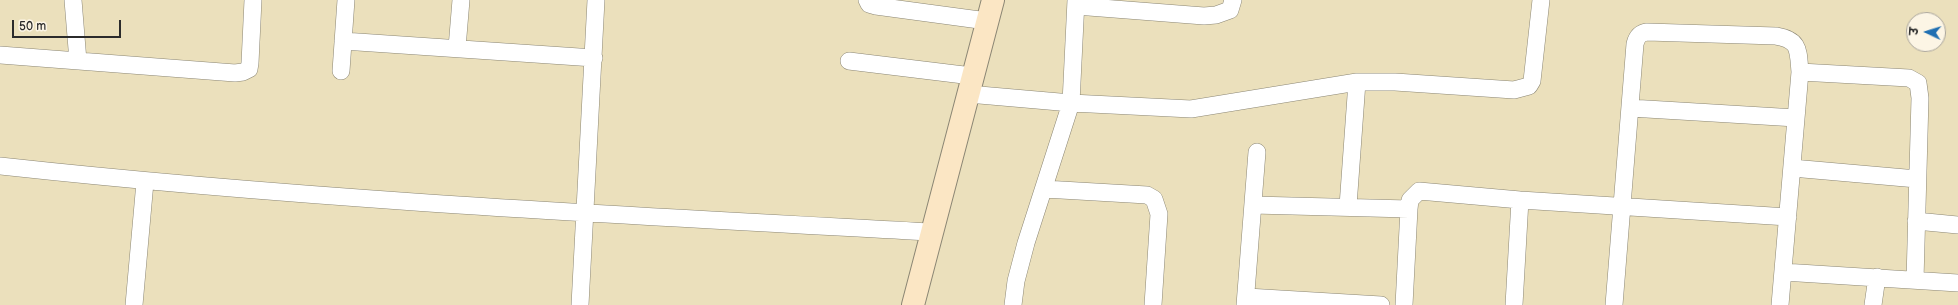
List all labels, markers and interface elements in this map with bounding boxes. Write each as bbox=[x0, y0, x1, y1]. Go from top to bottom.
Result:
scale bar bbox=[14, 12, 123, 38]
north arrow bbox=[1906, 12, 1946, 52]
text: 50 m bbox=[19, 19, 46, 34]
text: उ bbox=[1908, 27, 1921, 35]

